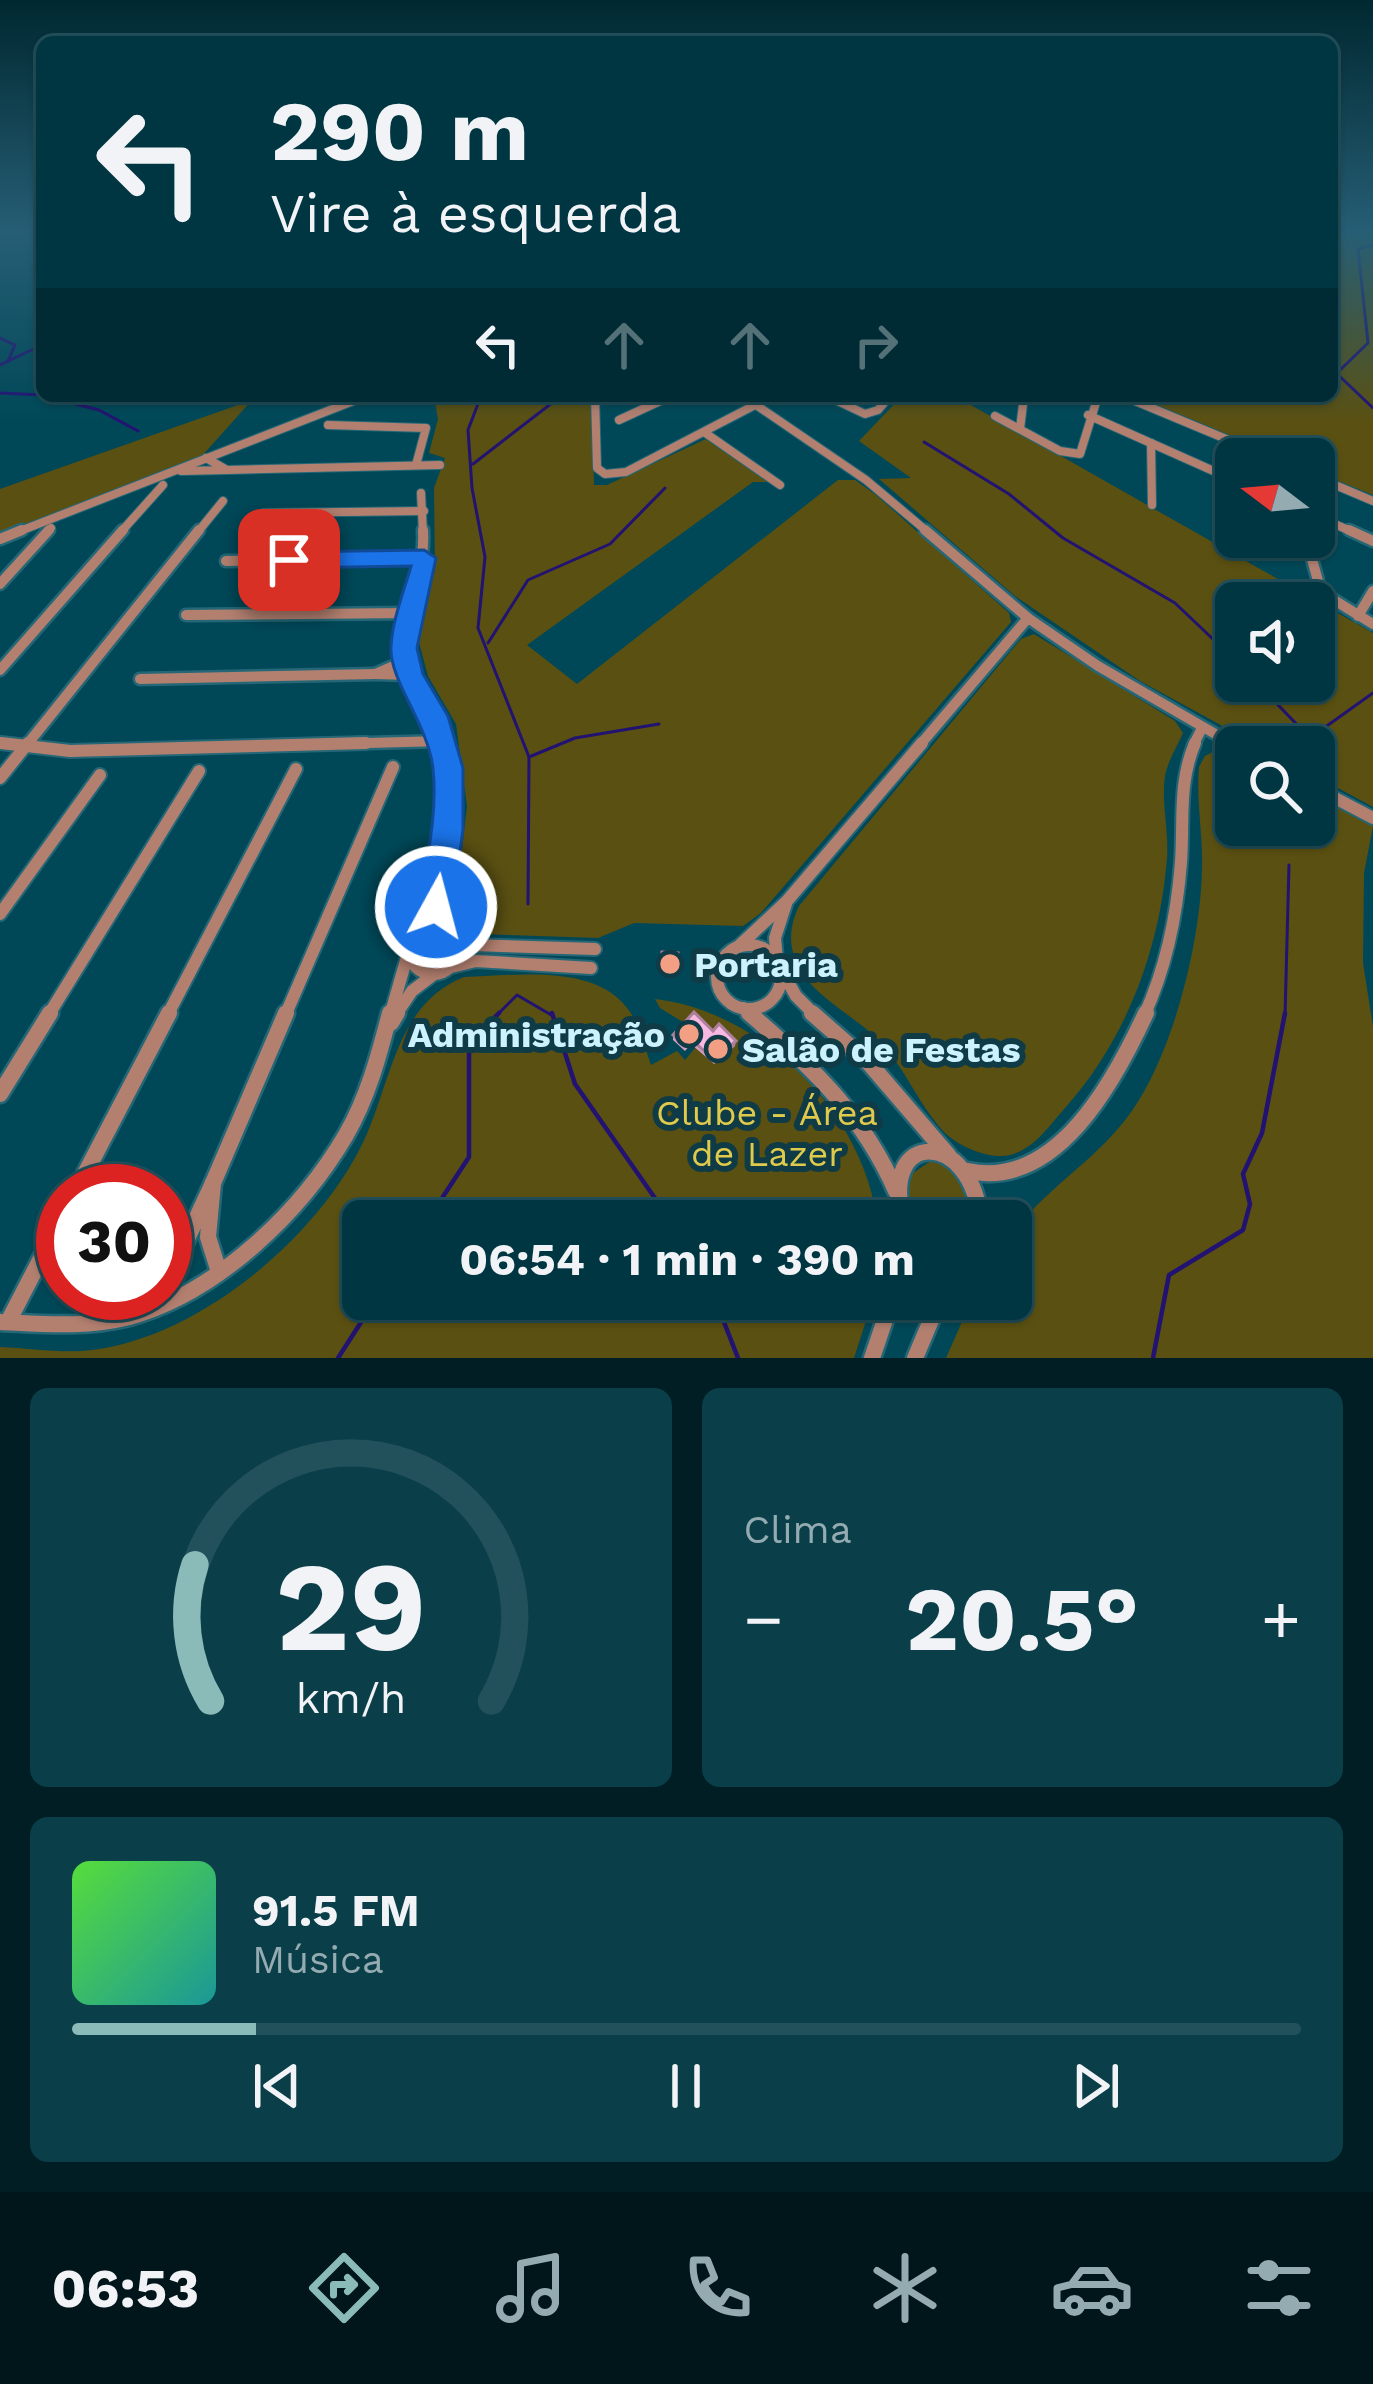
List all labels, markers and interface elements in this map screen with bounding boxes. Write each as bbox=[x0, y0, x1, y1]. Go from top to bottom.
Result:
text: 290 m bbox=[270, 82, 529, 180]
icon: left bbox=[72, 84, 228, 240]
text: Vire à esquerda bbox=[270, 182, 681, 245]
icon: left bbox=[465, 312, 531, 378]
icon: ahead bbox=[591, 312, 657, 378]
icon: ahead bbox=[717, 312, 783, 378]
icon: right bbox=[843, 312, 909, 378]
north arrow bbox=[1215, 438, 1335, 558]
map controls bbox=[1215, 438, 1335, 846]
pin bbox=[238, 509, 340, 611]
icon: arrive bbox=[256, 527, 322, 593]
button: sound bbox=[1215, 582, 1335, 702]
button: search bbox=[1215, 726, 1335, 846]
position arrow bbox=[373, 844, 499, 970]
place label: Portaria bbox=[694, 944, 838, 986]
marker: Portaria bbox=[657, 951, 683, 977]
place label: Administração bbox=[408, 1014, 665, 1056]
marker: Administração bbox=[676, 1021, 702, 1047]
place label: Salão de Festas bbox=[742, 1029, 1021, 1071]
marker: Salão de Festas bbox=[705, 1036, 731, 1062]
park label: Clube - Área de Lazer bbox=[656, 1092, 878, 1175]
speed limit sign: 30 bbox=[36, 1164, 192, 1320]
text: 06:54 · 1 min · 390 m bbox=[459, 1233, 915, 1286]
text: Clima bbox=[744, 1507, 852, 1552]
text: 29 bbox=[275, 1534, 426, 1680]
text: 20.5° bbox=[905, 1566, 1139, 1672]
text: − bbox=[744, 1581, 783, 1658]
text: + bbox=[1261, 1581, 1301, 1658]
text: km/h bbox=[295, 1672, 406, 1722]
text: 91.5 FM bbox=[252, 1884, 420, 1937]
text: Música bbox=[252, 1937, 384, 1982]
icon: previous bbox=[244, 2053, 310, 2119]
icon: pause bbox=[653, 2053, 719, 2119]
icon: next bbox=[1063, 2053, 1129, 2119]
icon: directions bbox=[302, 2246, 386, 2330]
icon: music bbox=[489, 2246, 573, 2330]
icon: phone bbox=[676, 2246, 760, 2330]
icon: climate bbox=[863, 2246, 947, 2330]
icon: car bbox=[1050, 2246, 1134, 2330]
icon: filters bbox=[1237, 2246, 1321, 2330]
text: 06:53 bbox=[52, 2257, 199, 2320]

